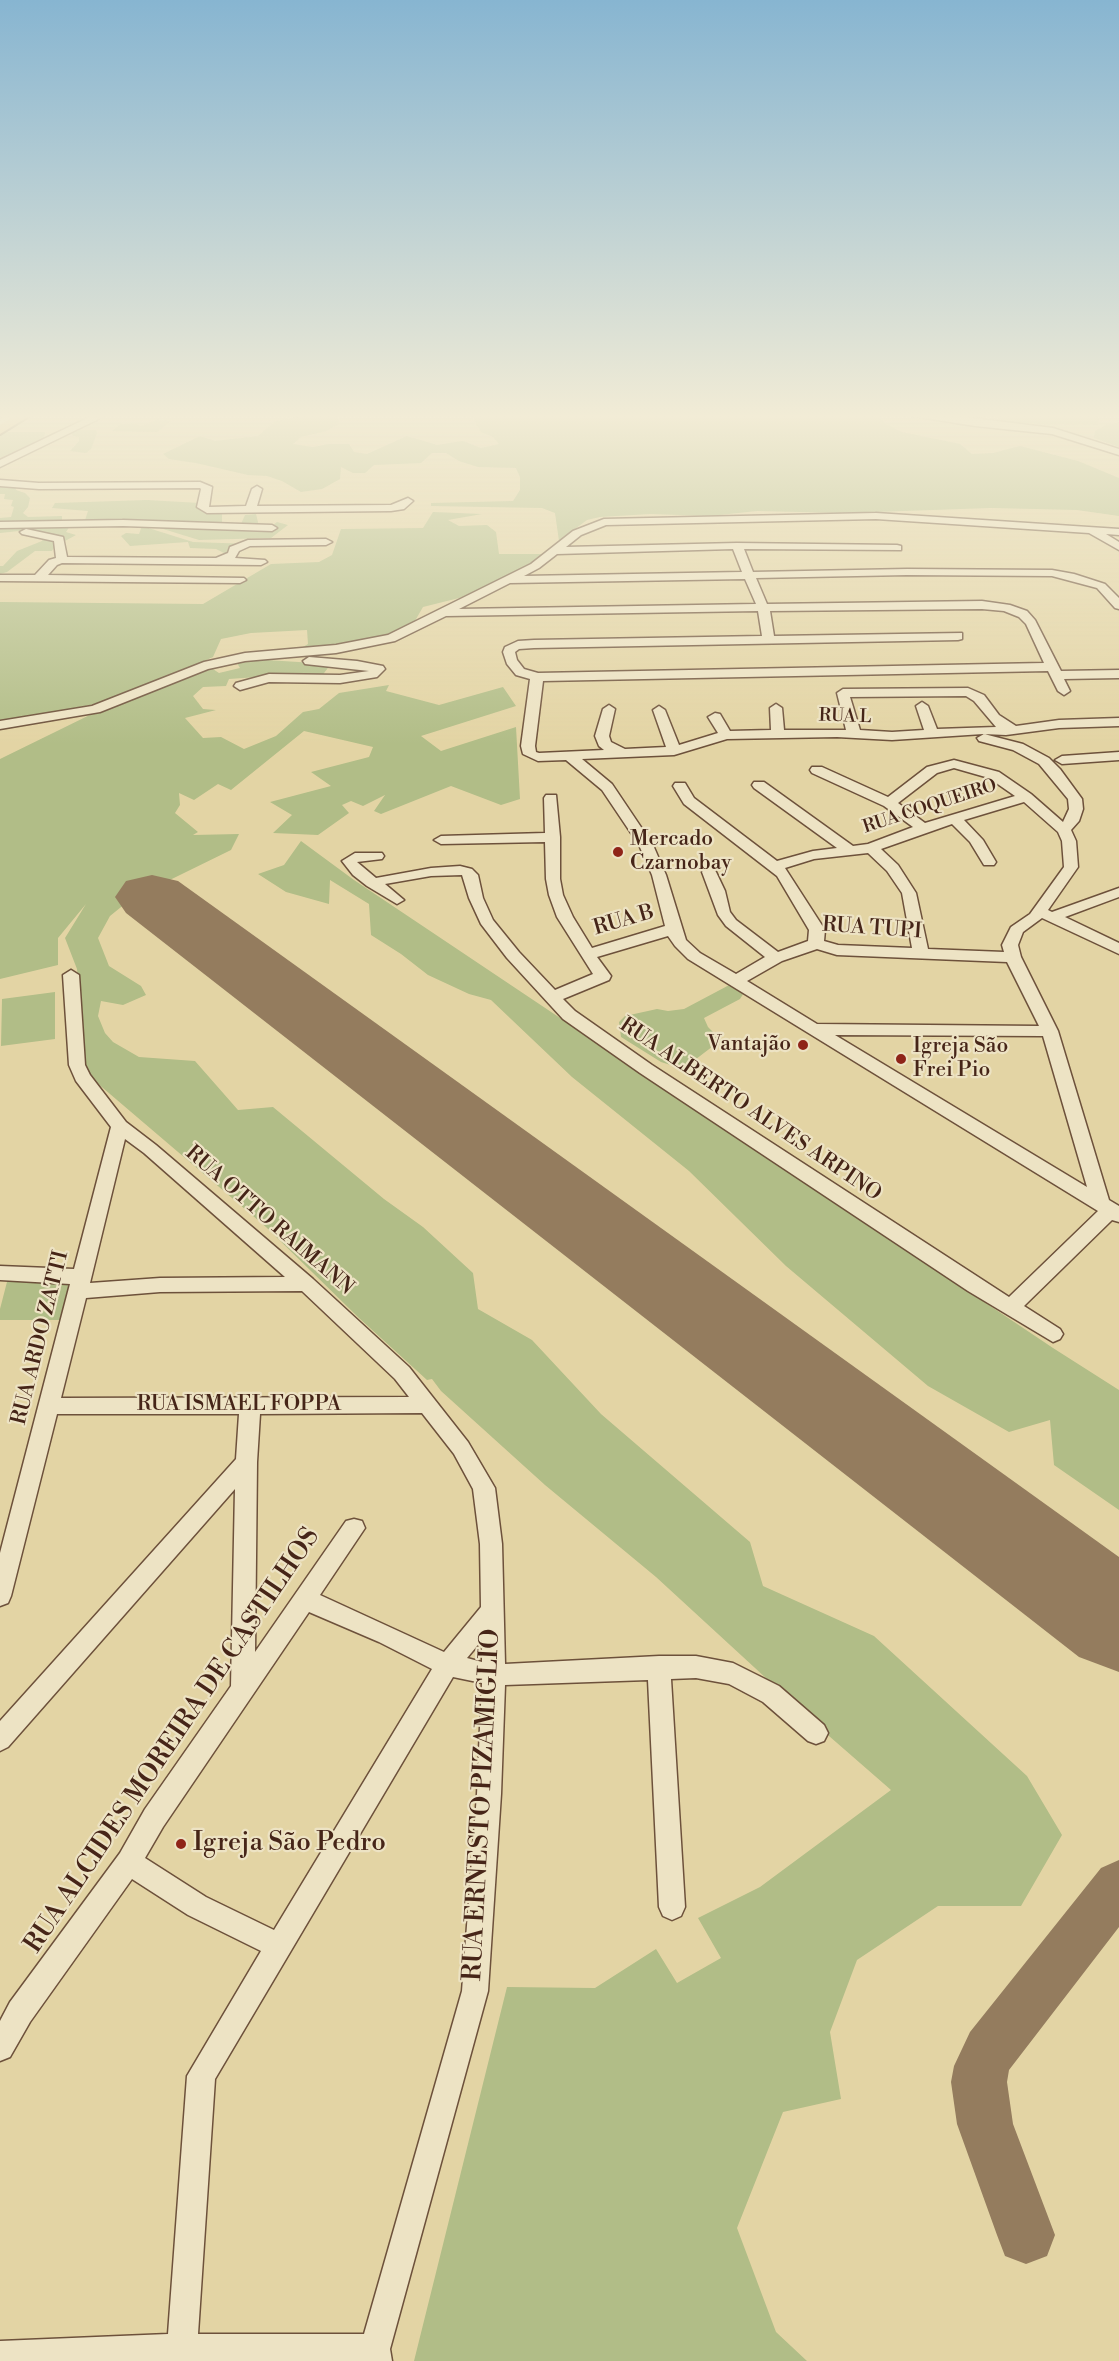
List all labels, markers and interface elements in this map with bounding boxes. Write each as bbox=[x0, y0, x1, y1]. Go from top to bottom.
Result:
street label: RUA L bbox=[818, 705, 872, 729]
street label: RUA COQUEIRO bbox=[860, 775, 1000, 839]
place label: Mercado Czarnobay bbox=[630, 827, 731, 877]
marker: Mercado Czarnobay bbox=[611, 845, 625, 859]
street label: RUA B bbox=[591, 900, 657, 942]
street label: RUA TUPI bbox=[821, 913, 923, 945]
street label: RUA ALBERTO ALVES ARPINO bbox=[614, 1013, 886, 1207]
place label: Vantajão bbox=[707, 1032, 791, 1058]
place label: Igreja São Frei Pio bbox=[913, 1034, 1008, 1084]
marker: Vantajão bbox=[796, 1038, 810, 1052]
marker: Igreja São Frei Pio bbox=[894, 1052, 908, 1066]
street label: RUA OTTO RAIMANN bbox=[180, 1141, 358, 1301]
street label: RUA ARDO ZATTI bbox=[7, 1248, 75, 1428]
street label: RUA ISMAEL FOPPA bbox=[137, 1392, 341, 1418]
street label: RUA ALCIDES MOREIRA DE CASTILHOS bbox=[19, 1523, 327, 1959]
street label: RUA ERNESTO PIZAMIGLIO bbox=[458, 1628, 508, 1982]
place label: Igreja São Pedro bbox=[193, 1828, 386, 1860]
marker: Igreja São Pedro bbox=[174, 1837, 188, 1851]

